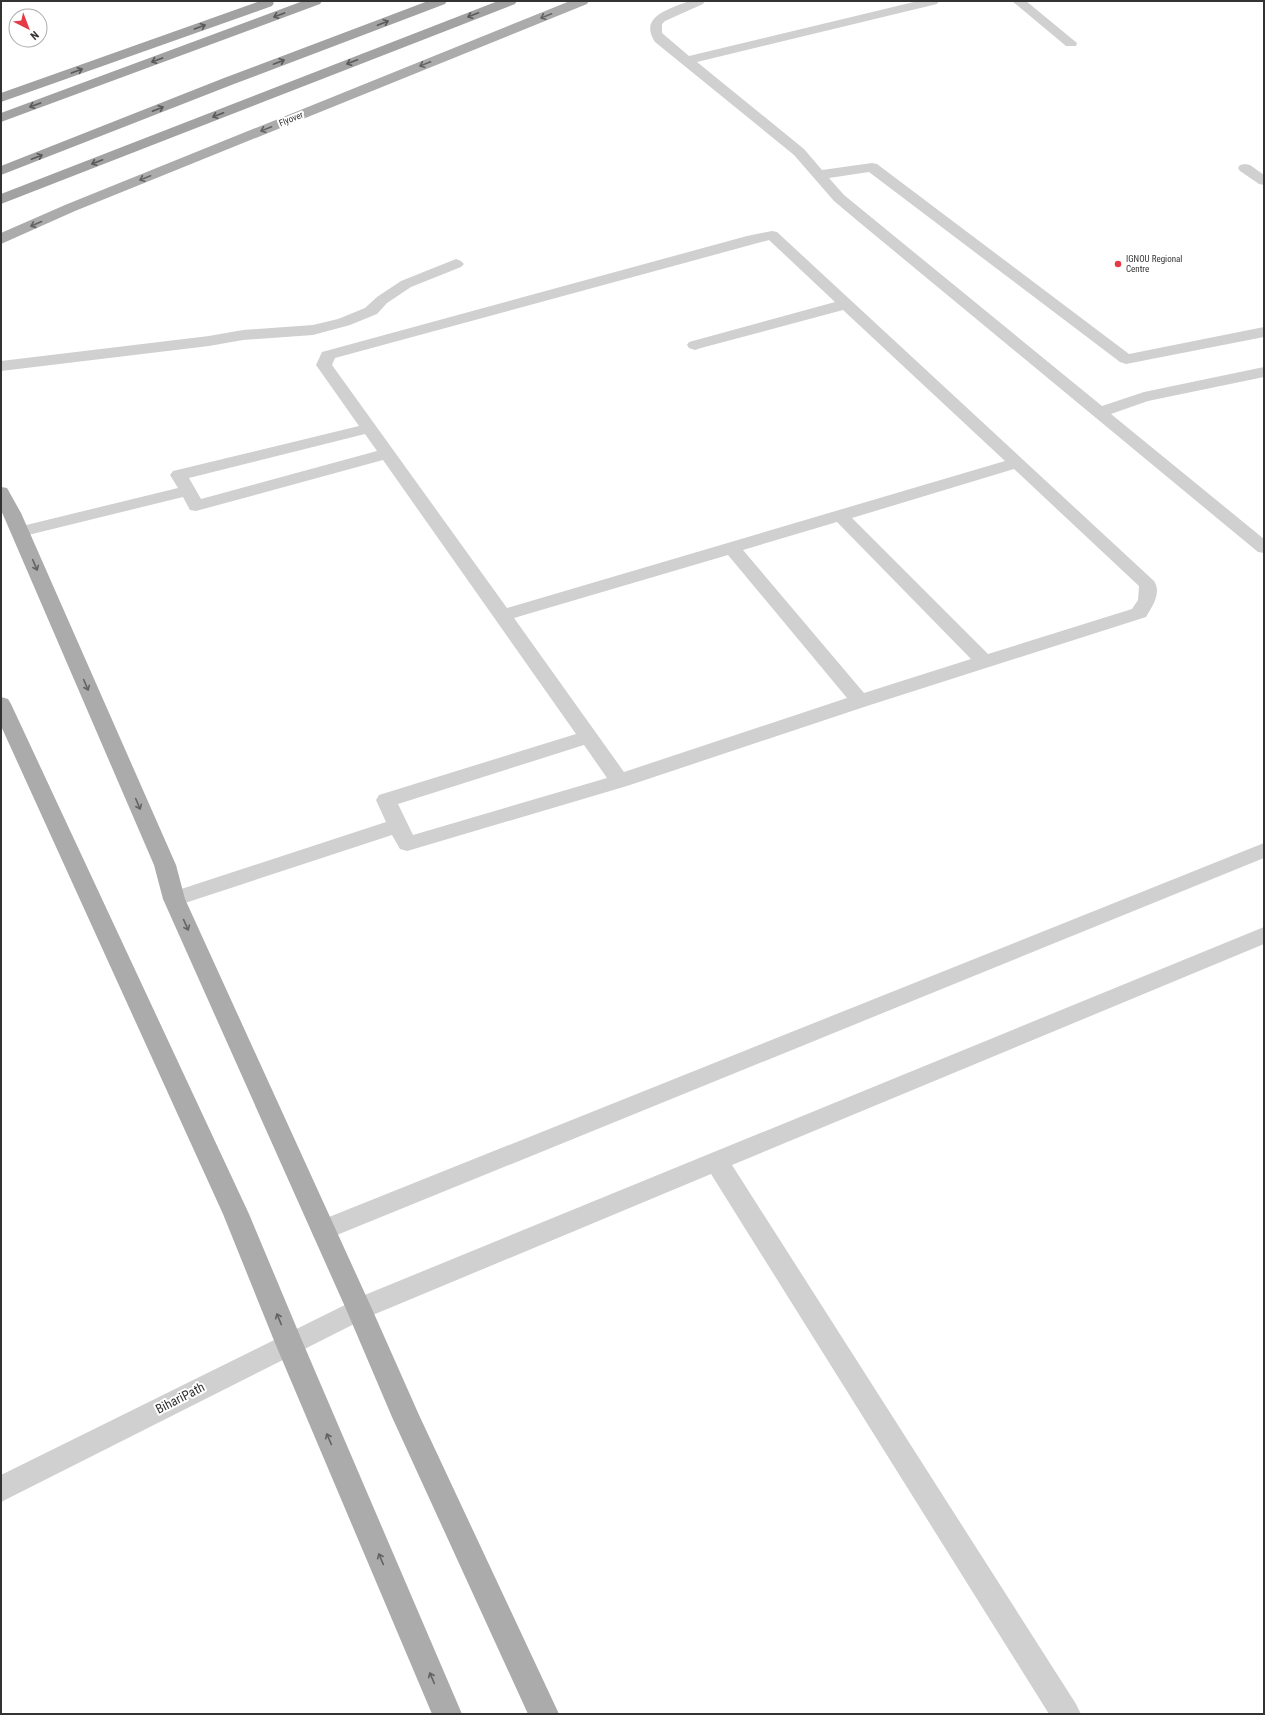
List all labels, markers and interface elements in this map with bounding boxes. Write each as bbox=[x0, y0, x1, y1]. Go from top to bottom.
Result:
north arrow bbox=[8, 8, 48, 48]
one-way arrow bbox=[273, 11, 285, 19]
one-way arrow bbox=[468, 12, 480, 20]
one-way arrow bbox=[540, 12, 552, 20]
one-way arrow bbox=[377, 18, 389, 26]
one-way arrow bbox=[193, 23, 206, 30]
text: N bbox=[27, 28, 41, 42]
one-way arrow bbox=[151, 56, 163, 64]
one-way arrow bbox=[273, 58, 286, 65]
one-way arrow bbox=[347, 59, 359, 67]
one-way arrow bbox=[420, 61, 432, 69]
one-way arrow bbox=[71, 67, 84, 74]
one-way arrow bbox=[29, 102, 41, 110]
one-way arrow bbox=[152, 105, 164, 113]
street label: Flyover bbox=[277, 110, 305, 128]
one-way arrow bbox=[213, 111, 225, 119]
one-way arrow bbox=[260, 125, 272, 133]
one-way arrow bbox=[31, 152, 43, 160]
one-way arrow bbox=[92, 158, 104, 166]
one-way arrow bbox=[140, 174, 152, 182]
one-way arrow bbox=[30, 221, 42, 228]
place label: IGNOU Regional Centre bbox=[1126, 254, 1182, 274]
marker: IGNOU Regional Centre bbox=[1113, 259, 1123, 269]
one-way arrow bbox=[31, 559, 39, 571]
one-way arrow bbox=[83, 678, 91, 690]
one-way arrow bbox=[135, 797, 142, 809]
one-way arrow bbox=[183, 918, 190, 930]
one-way arrow bbox=[274, 1314, 282, 1326]
street label: BihariPath bbox=[153, 1379, 207, 1417]
one-way arrow bbox=[325, 1434, 333, 1446]
one-way arrow bbox=[376, 1553, 384, 1565]
one-way arrow bbox=[427, 1673, 435, 1685]

